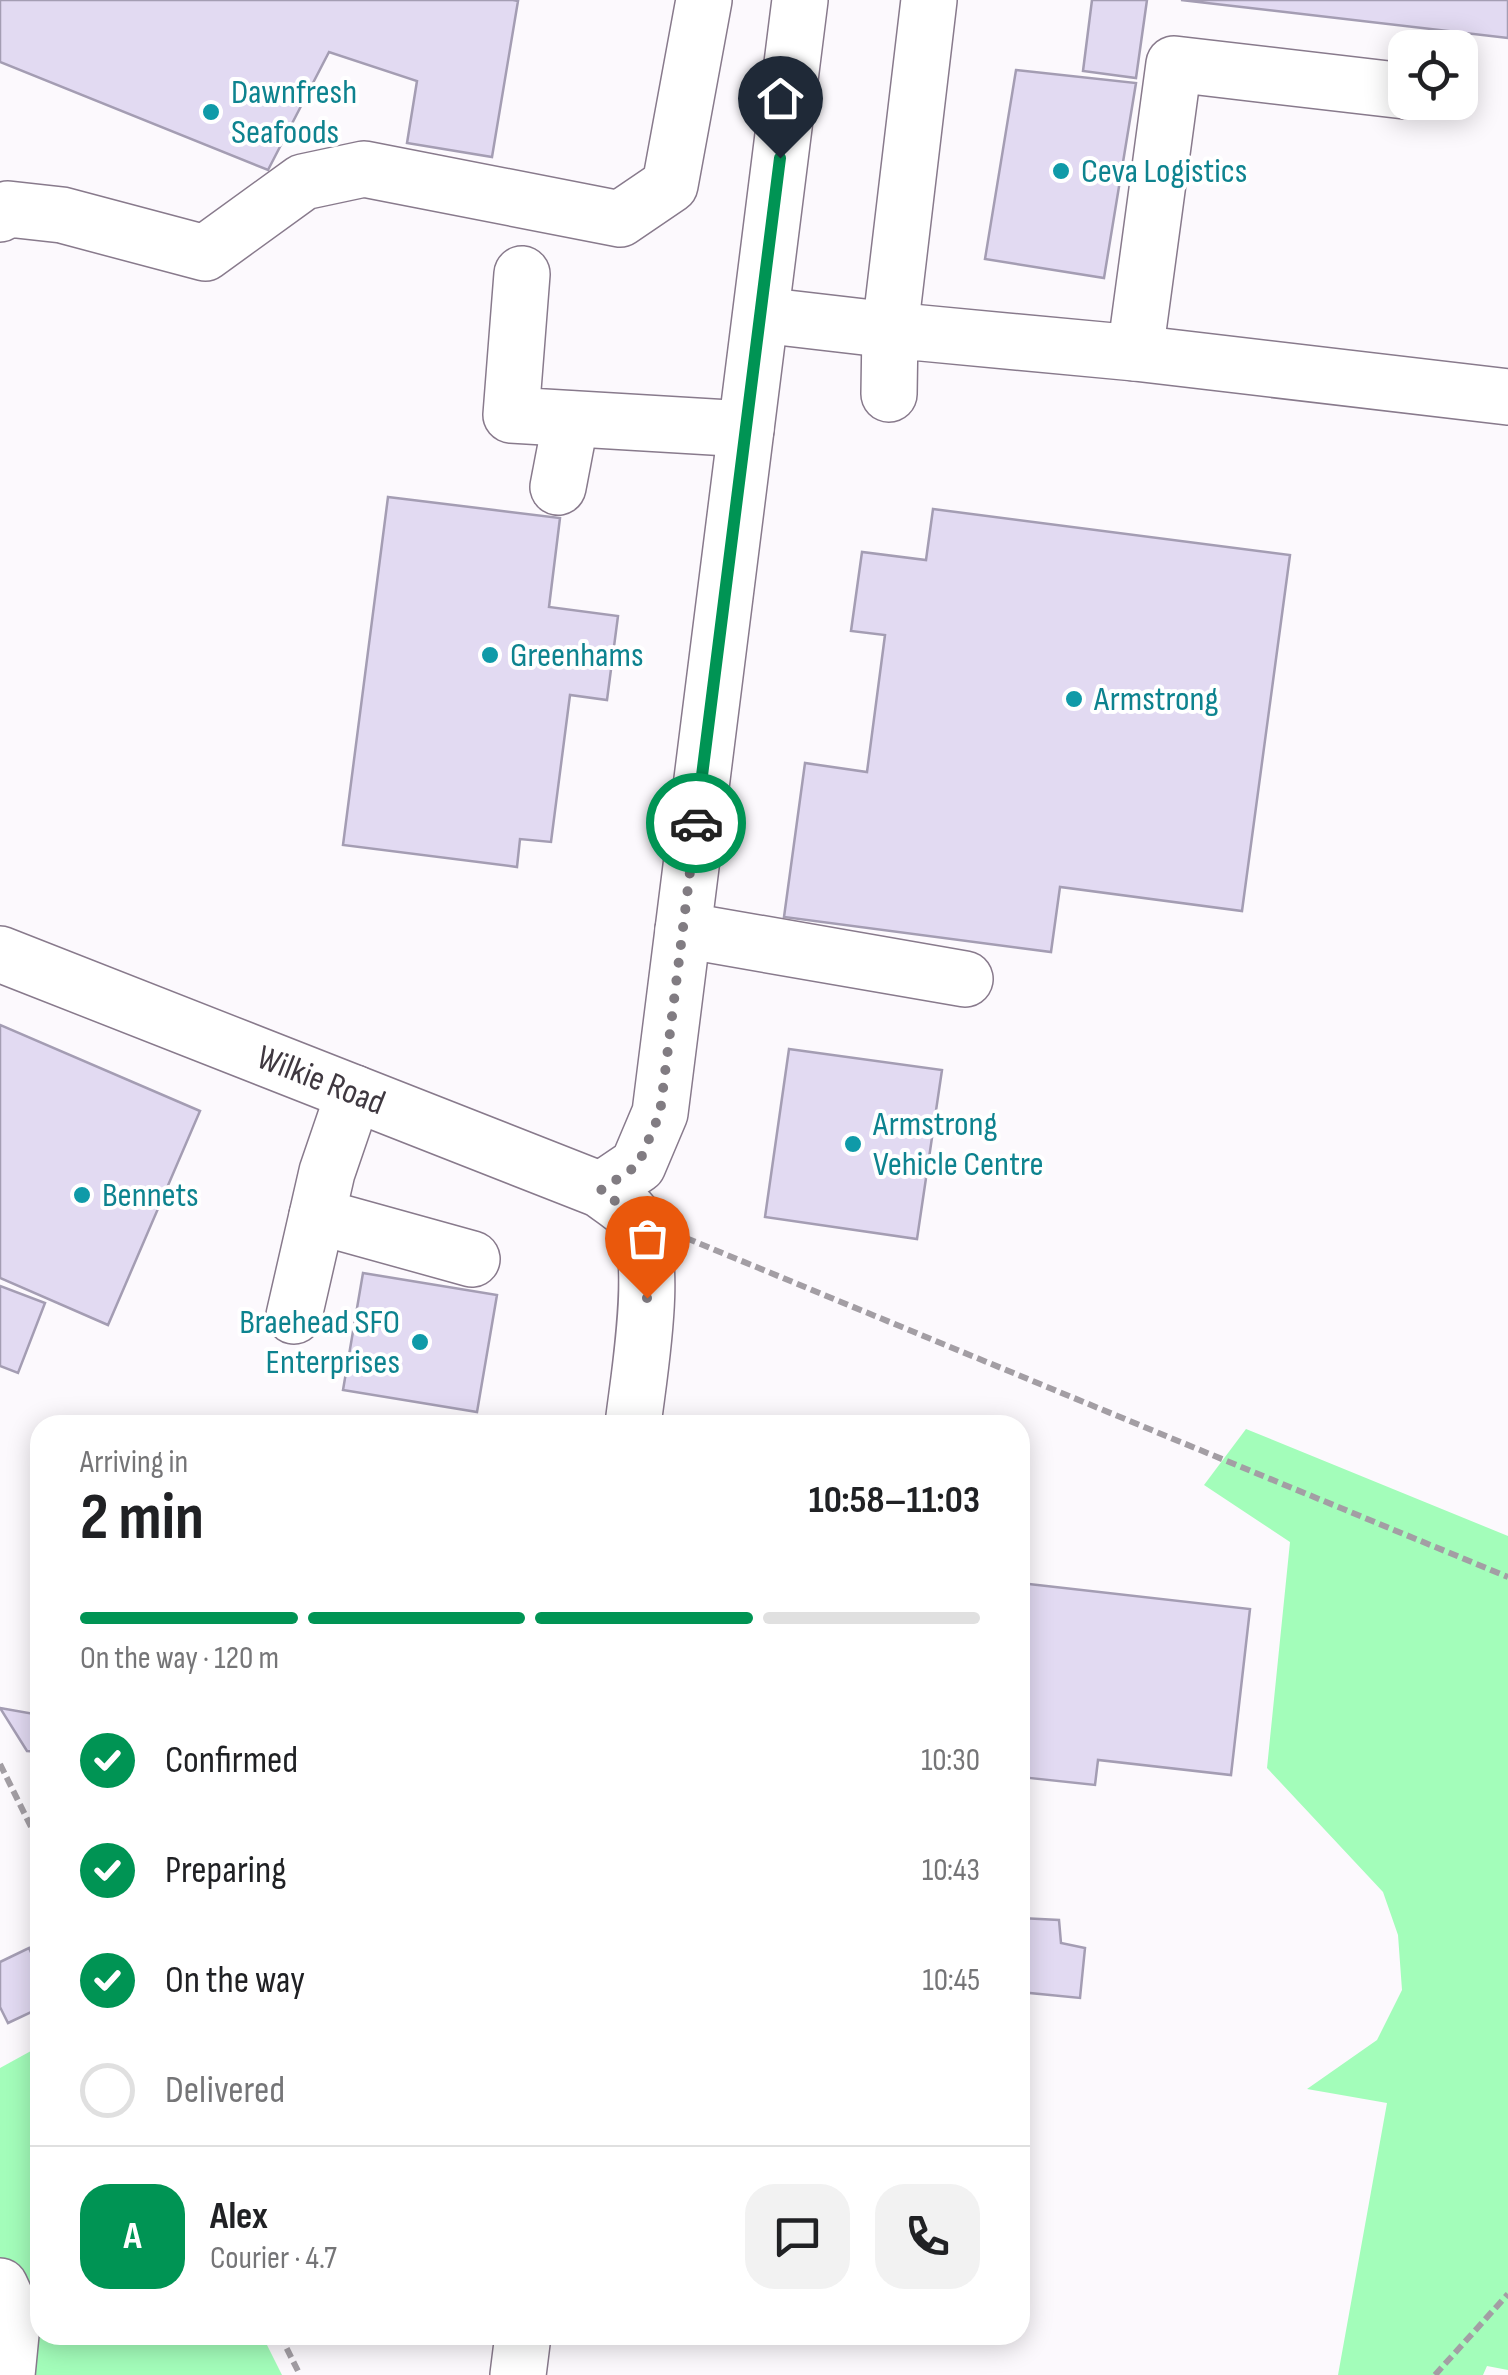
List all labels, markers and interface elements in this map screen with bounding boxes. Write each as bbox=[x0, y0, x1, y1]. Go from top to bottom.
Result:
map controls bbox=[1388, 30, 1478, 120]
button: locate bbox=[1388, 30, 1478, 120]
pin bbox=[738, 56, 823, 159]
place label: Dawnfresh Seafoods bbox=[231, 71, 357, 154]
icon: home bbox=[753, 71, 808, 126]
marker: Dawnfresh Seafoods bbox=[200, 101, 222, 123]
place label: Ceva Logistics bbox=[1081, 150, 1247, 193]
marker: Ceva Logistics bbox=[1050, 160, 1072, 182]
place label: Greenhams bbox=[510, 634, 644, 677]
marker: Greenhams bbox=[479, 644, 501, 666]
place label: Armstrong bbox=[1093, 678, 1218, 721]
marker: Armstrong bbox=[1063, 688, 1085, 710]
courier bbox=[646, 773, 746, 873]
icon: car bbox=[669, 796, 724, 851]
street label: Wilkie Road bbox=[251, 1036, 391, 1125]
place label: Armstrong Vehicle Centre bbox=[872, 1103, 1044, 1186]
marker: Armstrong Vehicle Centre bbox=[842, 1133, 864, 1155]
place label: Bennets bbox=[102, 1174, 199, 1217]
marker: Bennets bbox=[71, 1184, 93, 1206]
pin bbox=[605, 1196, 690, 1299]
icon: bag bbox=[620, 1211, 675, 1266]
place label: Braehead SFO Enterprises bbox=[239, 1301, 400, 1384]
marker: Braehead SFO Enterprises bbox=[409, 1331, 431, 1353]
text: Arriving in bbox=[80, 1443, 188, 1482]
text: 10:58–11:03 bbox=[809, 1478, 980, 1523]
text: 2 min bbox=[80, 1480, 204, 1558]
text: On the way · 120 m bbox=[80, 1639, 279, 1678]
icon: check bbox=[80, 1733, 135, 1788]
text: Confirmed bbox=[165, 1738, 298, 1783]
text: 10:30 bbox=[921, 1741, 980, 1780]
icon: check bbox=[80, 1843, 135, 1898]
text: Preparing bbox=[165, 1848, 286, 1893]
text: 10:43 bbox=[922, 1851, 980, 1890]
icon: check bbox=[80, 1953, 135, 2008]
text: On the way bbox=[165, 1958, 305, 2003]
text: 10:45 bbox=[923, 1961, 980, 2000]
text: Delivered bbox=[165, 2068, 285, 2113]
button: chat bbox=[745, 2184, 850, 2289]
button: phone bbox=[875, 2184, 980, 2289]
text: Alex bbox=[210, 2194, 268, 2239]
text: A bbox=[123, 2214, 142, 2259]
text: Courier · 4.7 bbox=[210, 2239, 337, 2278]

